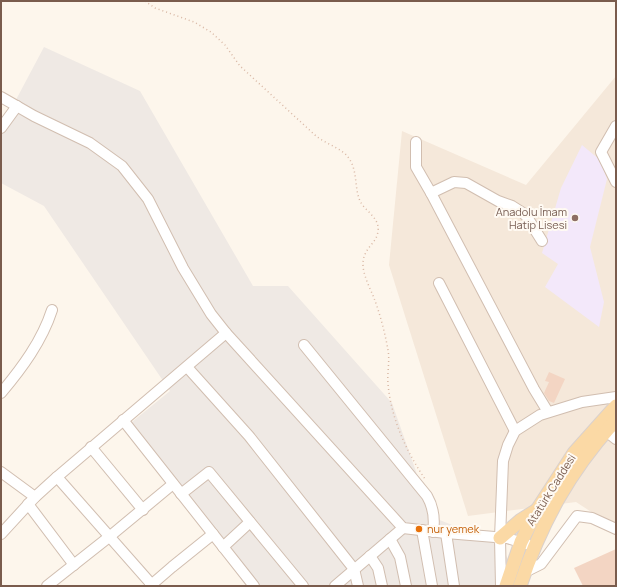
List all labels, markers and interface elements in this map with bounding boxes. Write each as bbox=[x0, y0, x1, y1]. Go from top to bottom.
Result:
place label: Anadolu İmam Hatip Lisesi bbox=[496, 204, 567, 232]
marker: Anadolu İmam Hatip Lisesi bbox=[570, 213, 580, 223]
street label: Atatürk Caddesi bbox=[523, 451, 579, 528]
place label: nur yemek bbox=[427, 521, 480, 536]
marker: nur yemek bbox=[414, 524, 424, 534]

